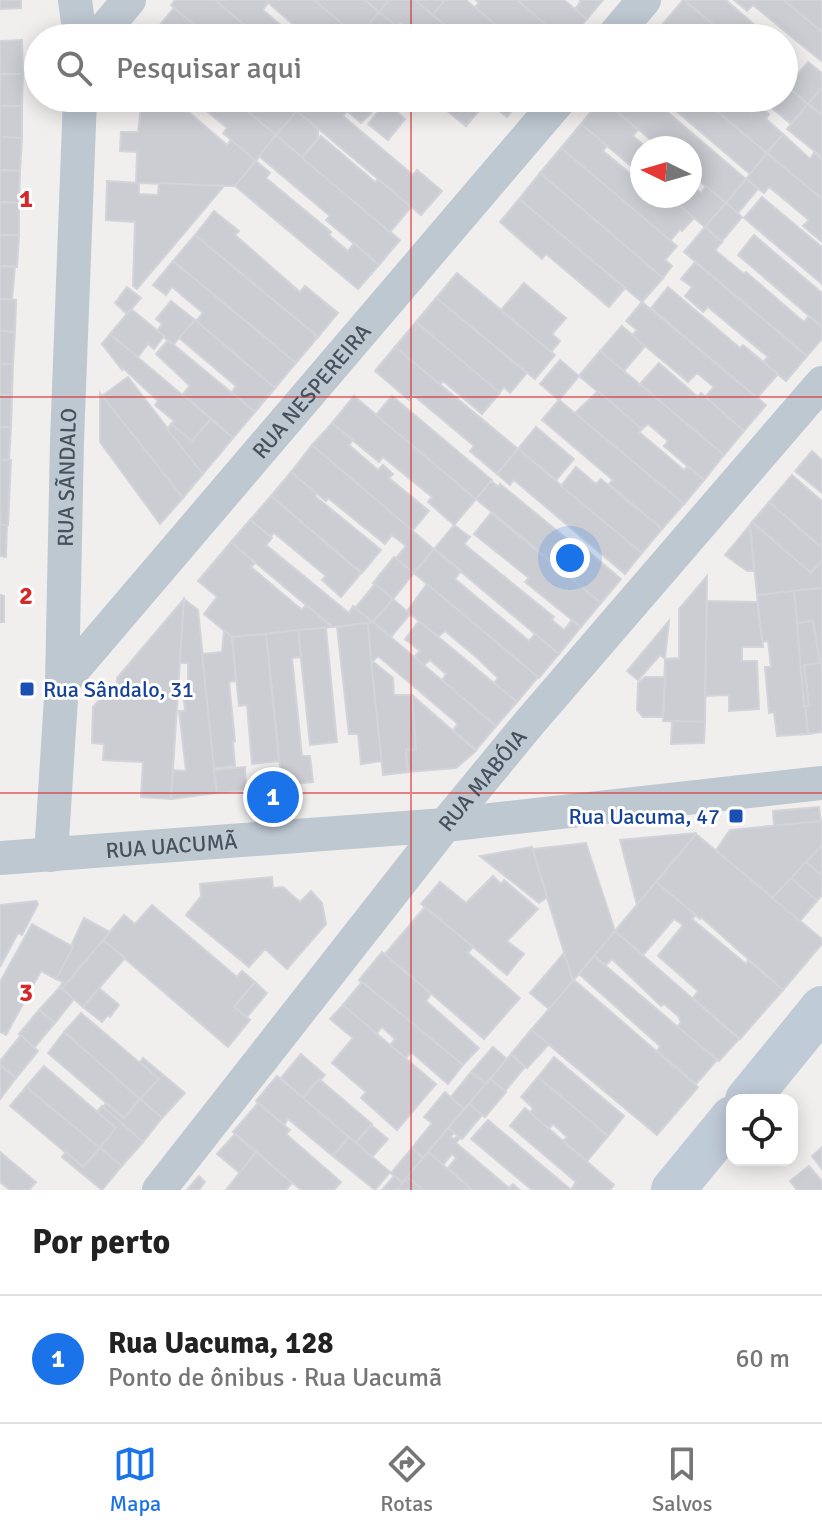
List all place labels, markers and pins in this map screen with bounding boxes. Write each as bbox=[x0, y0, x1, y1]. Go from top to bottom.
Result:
place label: Rua Sândalo, 31 bbox=[43, 676, 194, 703]
marker: Rua Sândalo, 31 bbox=[18, 680, 36, 698]
pin: 1 bbox=[247, 767, 299, 827]
place label: Rua Uacuma, 47 bbox=[568, 803, 720, 830]
marker: Rua Uacuma, 47 bbox=[727, 807, 745, 825]

